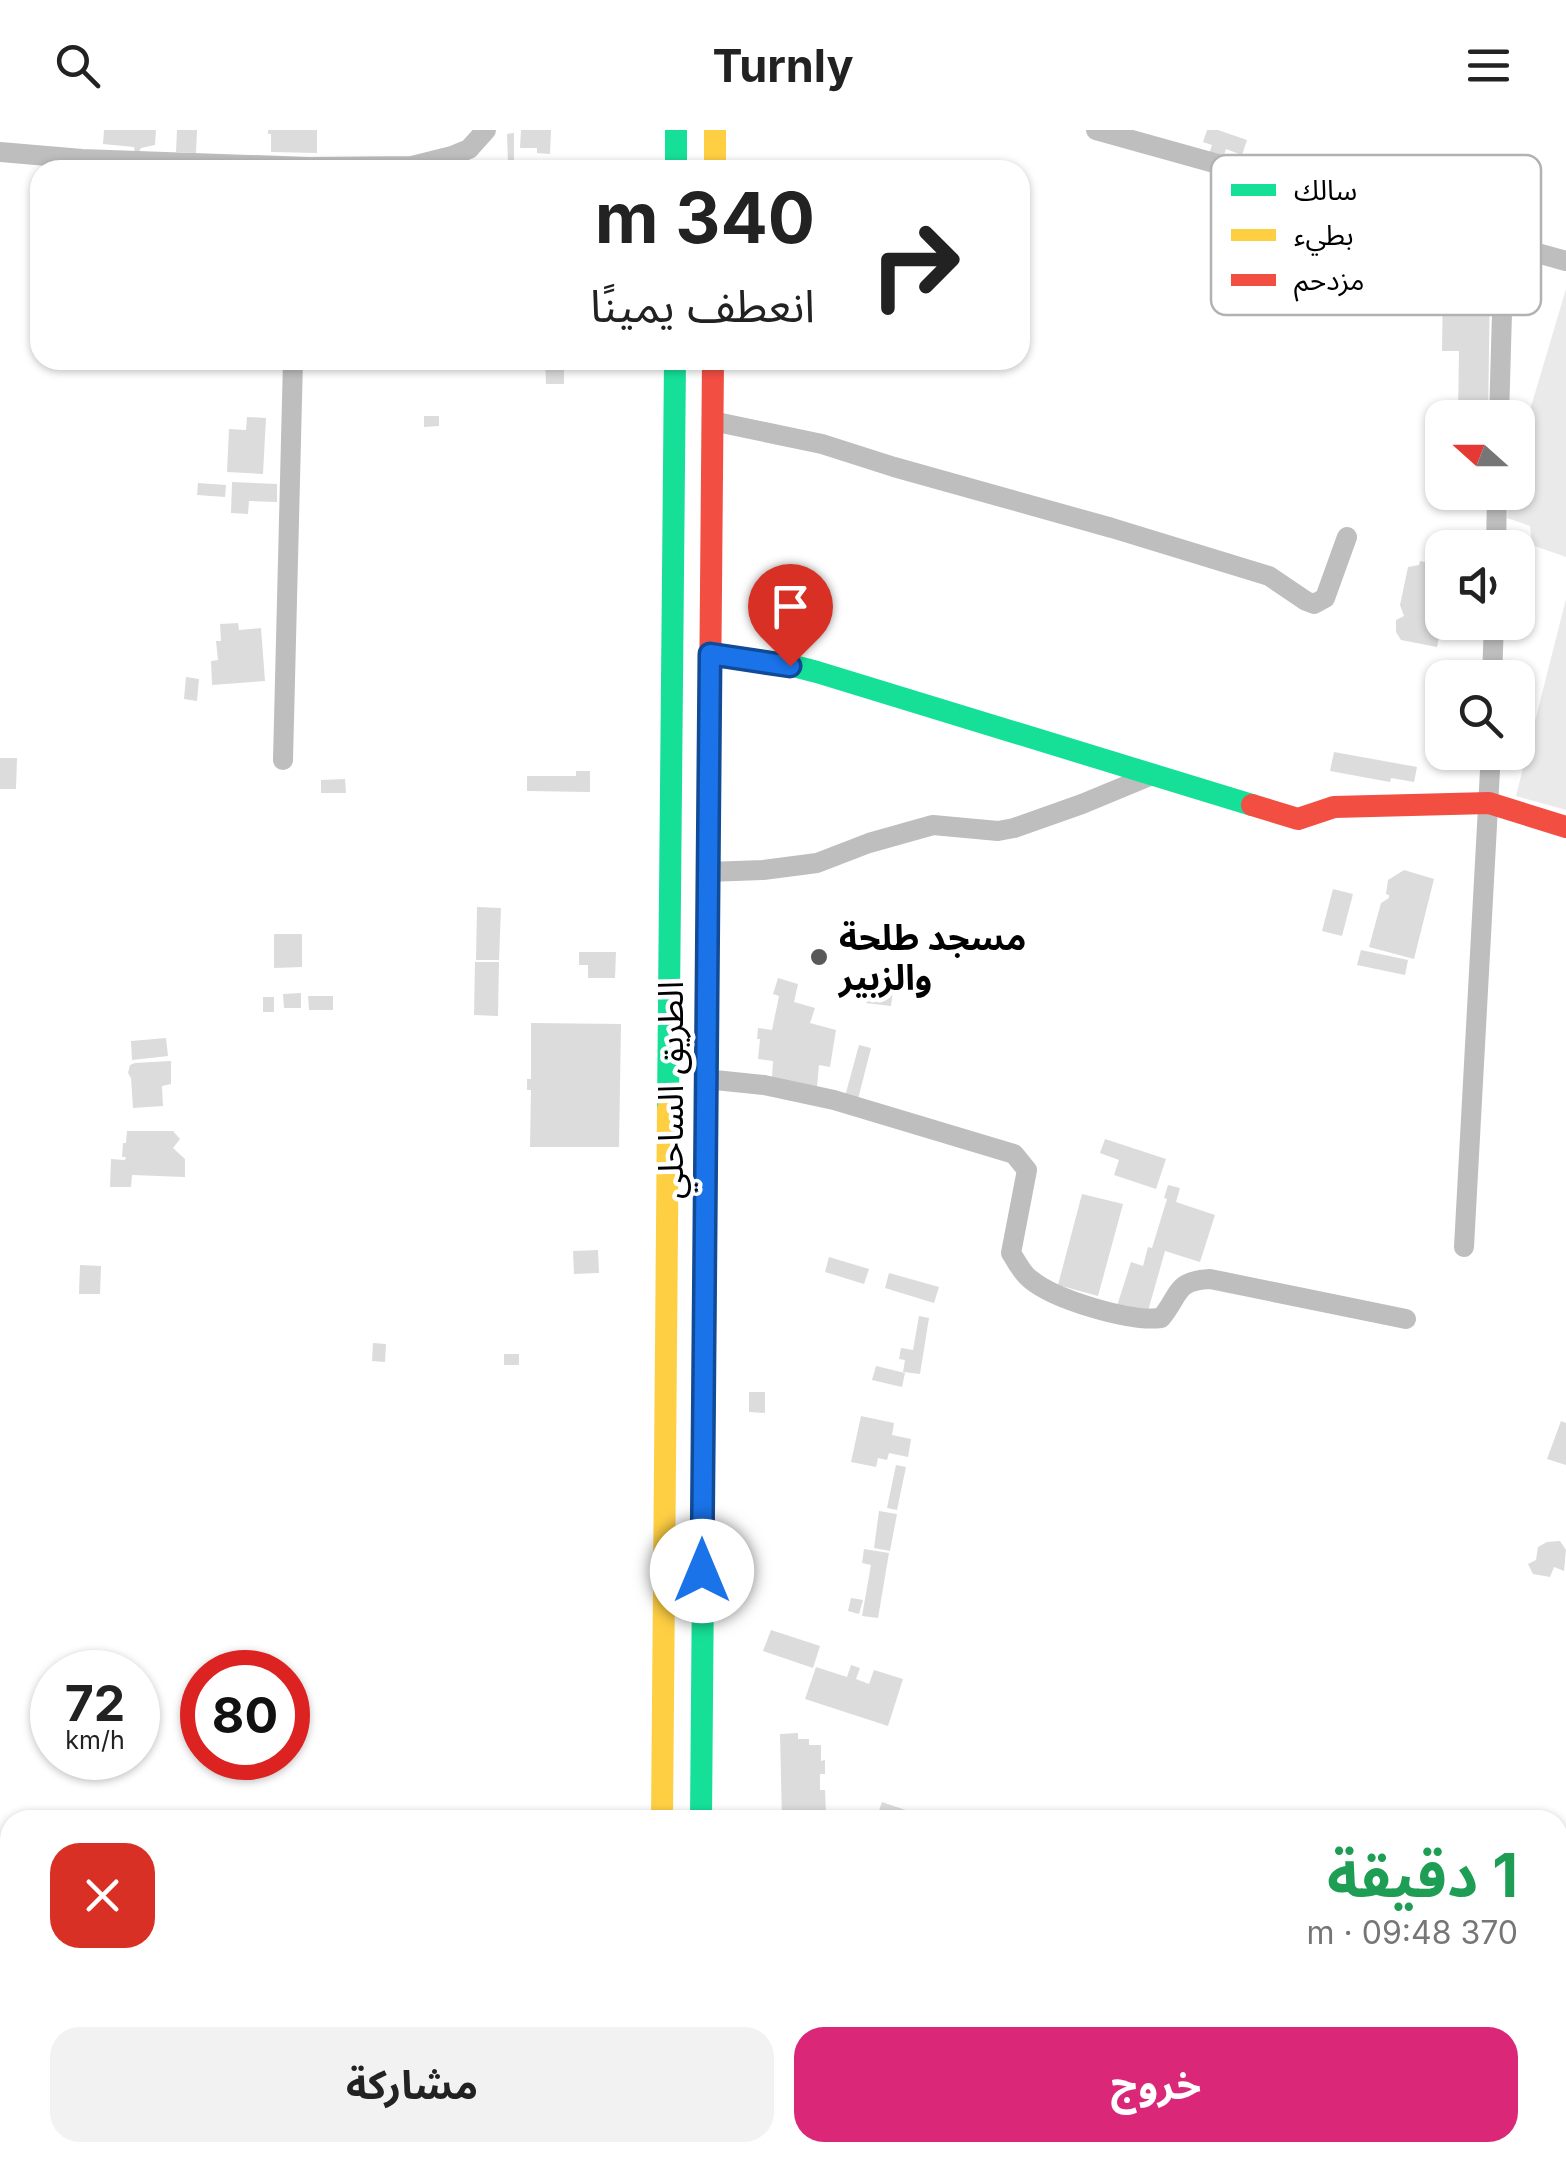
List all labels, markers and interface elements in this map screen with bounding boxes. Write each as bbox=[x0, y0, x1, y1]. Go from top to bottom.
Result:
icon: search bbox=[50, 38, 105, 93]
text: Turnly bbox=[712, 38, 854, 93]
icon: menu bbox=[1461, 38, 1516, 93]
legend bbox=[1211, 155, 1541, 315]
text: سالك bbox=[1294, 173, 1357, 207]
text: 340 m bbox=[595, 175, 815, 260]
icon: right bbox=[850, 200, 980, 330]
text: بطيء bbox=[1294, 218, 1354, 256]
text: مزدحم bbox=[1294, 263, 1365, 302]
text: انعطف يمينًا bbox=[590, 278, 815, 333]
north arrow bbox=[1425, 400, 1535, 510]
map controls bbox=[1425, 400, 1535, 770]
button: sound bbox=[1425, 530, 1535, 640]
pin bbox=[748, 564, 833, 667]
icon: arrive bbox=[763, 579, 818, 634]
button: search bbox=[1425, 660, 1535, 770]
place label: مسجد طلحة والزبير bbox=[837, 916, 1026, 998]
marker: مسجد طلحة والزبير bbox=[808, 946, 830, 968]
street label: الطريق الساحلي bbox=[649, 981, 698, 1199]
position arrow bbox=[650, 1519, 754, 1623]
speed limit sign: 80 bbox=[180, 1650, 310, 1780]
text: 72 bbox=[65, 1673, 125, 1733]
text: km/h bbox=[65, 1725, 125, 1755]
text: 1 دقيقة bbox=[1327, 1839, 1518, 1911]
button: close bbox=[50, 1843, 155, 1948]
text: 370 m · 09:48 bbox=[1306, 1913, 1518, 1952]
button: مشاركة bbox=[50, 2027, 774, 2142]
button: خروج bbox=[794, 2027, 1518, 2142]

